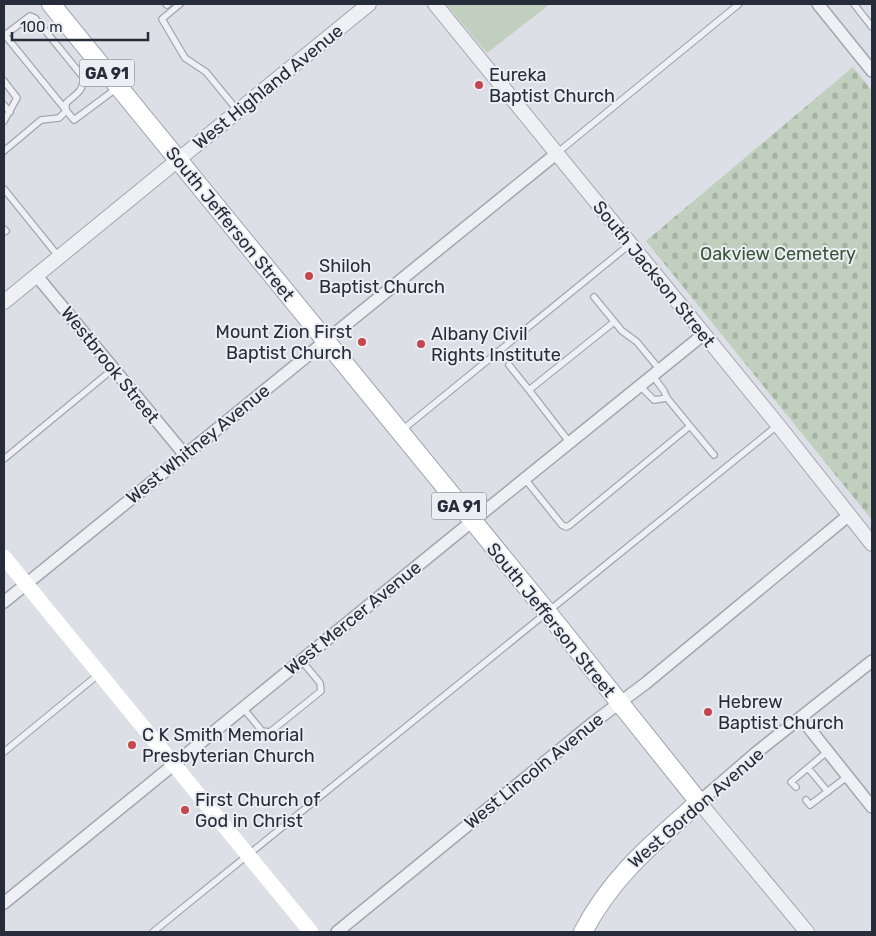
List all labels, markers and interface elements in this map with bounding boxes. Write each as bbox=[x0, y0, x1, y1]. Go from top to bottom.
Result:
scale bar bbox=[12, 10, 149, 42]
text: 100 m bbox=[20, 18, 62, 36]
street label: West Highland Avenue bbox=[189, 20, 347, 154]
road number: GA 91 bbox=[80, 59, 134, 86]
place label: Eureka Baptist Church bbox=[489, 64, 615, 107]
marker: Eureka Baptist Church bbox=[473, 79, 485, 91]
street label: South Jefferson Street bbox=[161, 142, 299, 306]
street label: South Jackson Street bbox=[588, 196, 720, 352]
park label: Oakview Cemetery bbox=[700, 243, 856, 265]
place label: Shiloh Baptist Church bbox=[319, 255, 445, 298]
marker: Shiloh Baptist Church bbox=[303, 270, 315, 282]
street label: Westbrook Street bbox=[56, 302, 164, 428]
place label: Mount Zion First Baptist Church bbox=[216, 321, 352, 364]
place label: Albany Civil Rights Institute bbox=[431, 323, 561, 366]
marker: Mount Zion First Baptist Church bbox=[356, 336, 368, 348]
marker: Albany Civil Rights Institute bbox=[415, 338, 427, 350]
street label: West Whitney Avenue bbox=[122, 379, 274, 509]
road number: GA 91 bbox=[432, 492, 486, 520]
street label: South Jefferson Street bbox=[482, 538, 620, 702]
street label: West Mercer Avenue bbox=[280, 556, 426, 680]
place label: Hebrew Baptist Church bbox=[718, 691, 844, 734]
marker: Hebrew Baptist Church bbox=[702, 706, 714, 718]
street label: West Lincoln Avenue bbox=[460, 708, 608, 834]
place label: C K Smith Memorial Presbyterian Church bbox=[142, 724, 315, 767]
marker: C K Smith Memorial Presbyterian Church bbox=[126, 739, 138, 751]
street label: West Gordon Avenue bbox=[624, 743, 768, 873]
place label: First Church of God in Christ bbox=[195, 789, 320, 832]
marker: First Church of God in Christ bbox=[179, 804, 191, 816]

